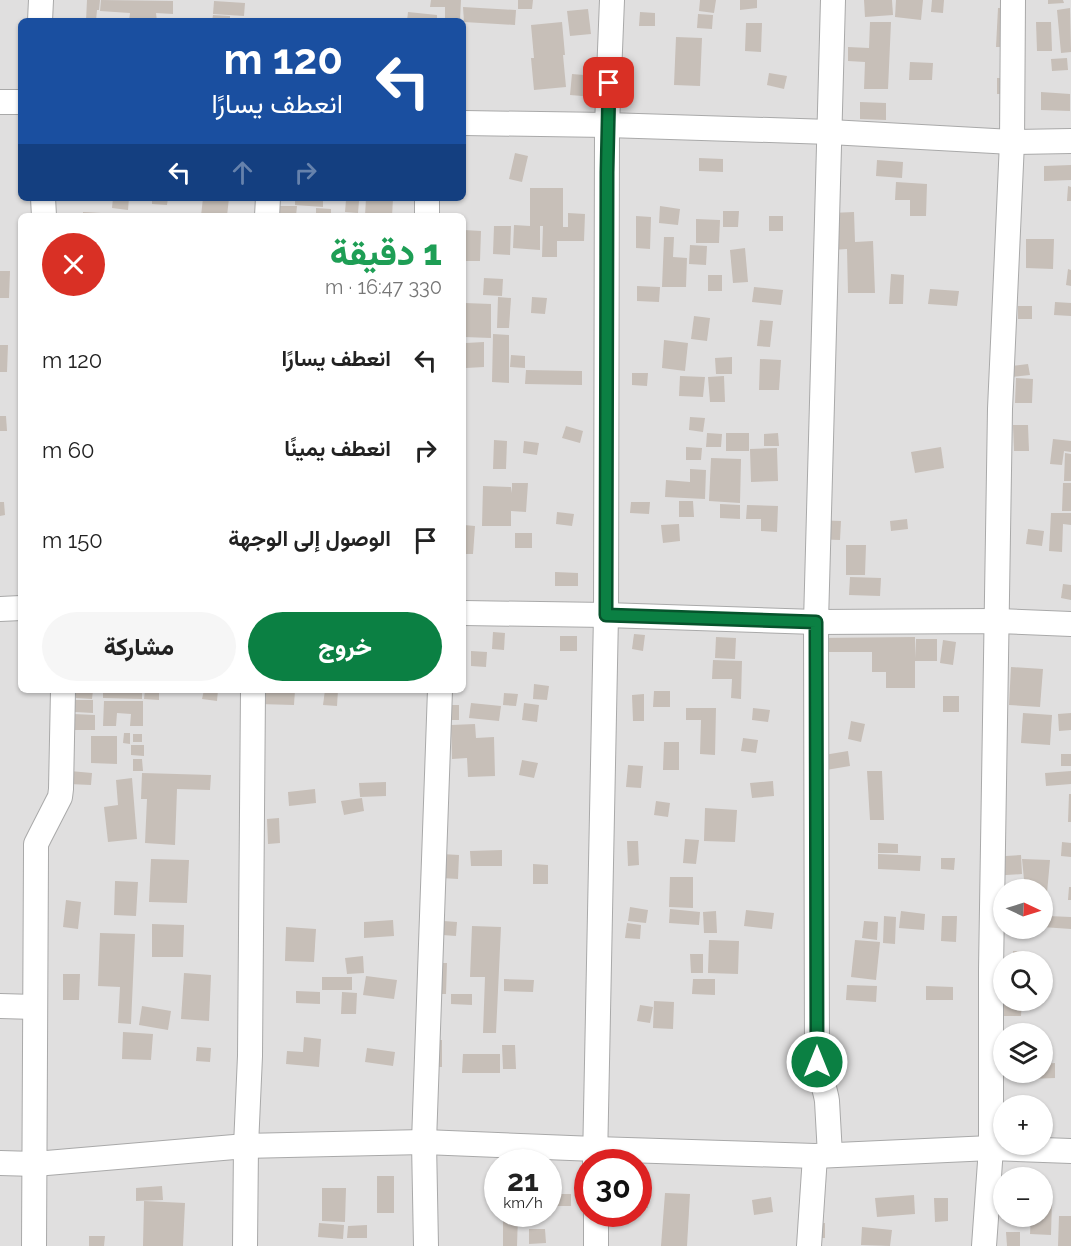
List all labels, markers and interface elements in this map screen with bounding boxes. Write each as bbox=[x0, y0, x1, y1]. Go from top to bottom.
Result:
text: 120 m bbox=[224, 35, 343, 84]
icon: left bbox=[364, 42, 442, 120]
pin bbox=[583, 57, 634, 108]
icon: arrive bbox=[592, 66, 625, 99]
text: انعطف يسارًا bbox=[211, 88, 343, 119]
icon: left bbox=[163, 156, 196, 189]
icon: ahead bbox=[226, 156, 259, 189]
icon: right bbox=[289, 156, 322, 189]
text: 1 دقيقة bbox=[330, 231, 442, 273]
button: close bbox=[42, 233, 105, 296]
text: 330 m · 16:47 bbox=[325, 275, 442, 299]
icon: left bbox=[409, 344, 442, 377]
text: انعطف يسارًا bbox=[282, 345, 391, 371]
text: 120 m bbox=[42, 347, 102, 373]
icon: right bbox=[409, 434, 442, 467]
text: انعطف يمينًا bbox=[284, 435, 391, 461]
text: 60 m bbox=[42, 437, 95, 463]
icon: arrive bbox=[409, 524, 442, 557]
text: الوصول إلى الوجهة bbox=[228, 525, 391, 551]
text: 150 m bbox=[42, 527, 103, 553]
button: مشاركة bbox=[42, 612, 236, 681]
button: خروج bbox=[248, 612, 442, 681]
north arrow bbox=[993, 879, 1053, 939]
map controls bbox=[993, 879, 1053, 1227]
button: search bbox=[993, 951, 1053, 1011]
button: layers bbox=[993, 1023, 1053, 1083]
position arrow bbox=[785, 1030, 849, 1094]
button: + bbox=[993, 1095, 1053, 1155]
speed limit sign: 30 bbox=[574, 1149, 652, 1227]
text: 21 bbox=[507, 1163, 539, 1198]
button: − bbox=[993, 1167, 1053, 1227]
text: km/h bbox=[503, 1194, 543, 1212]

